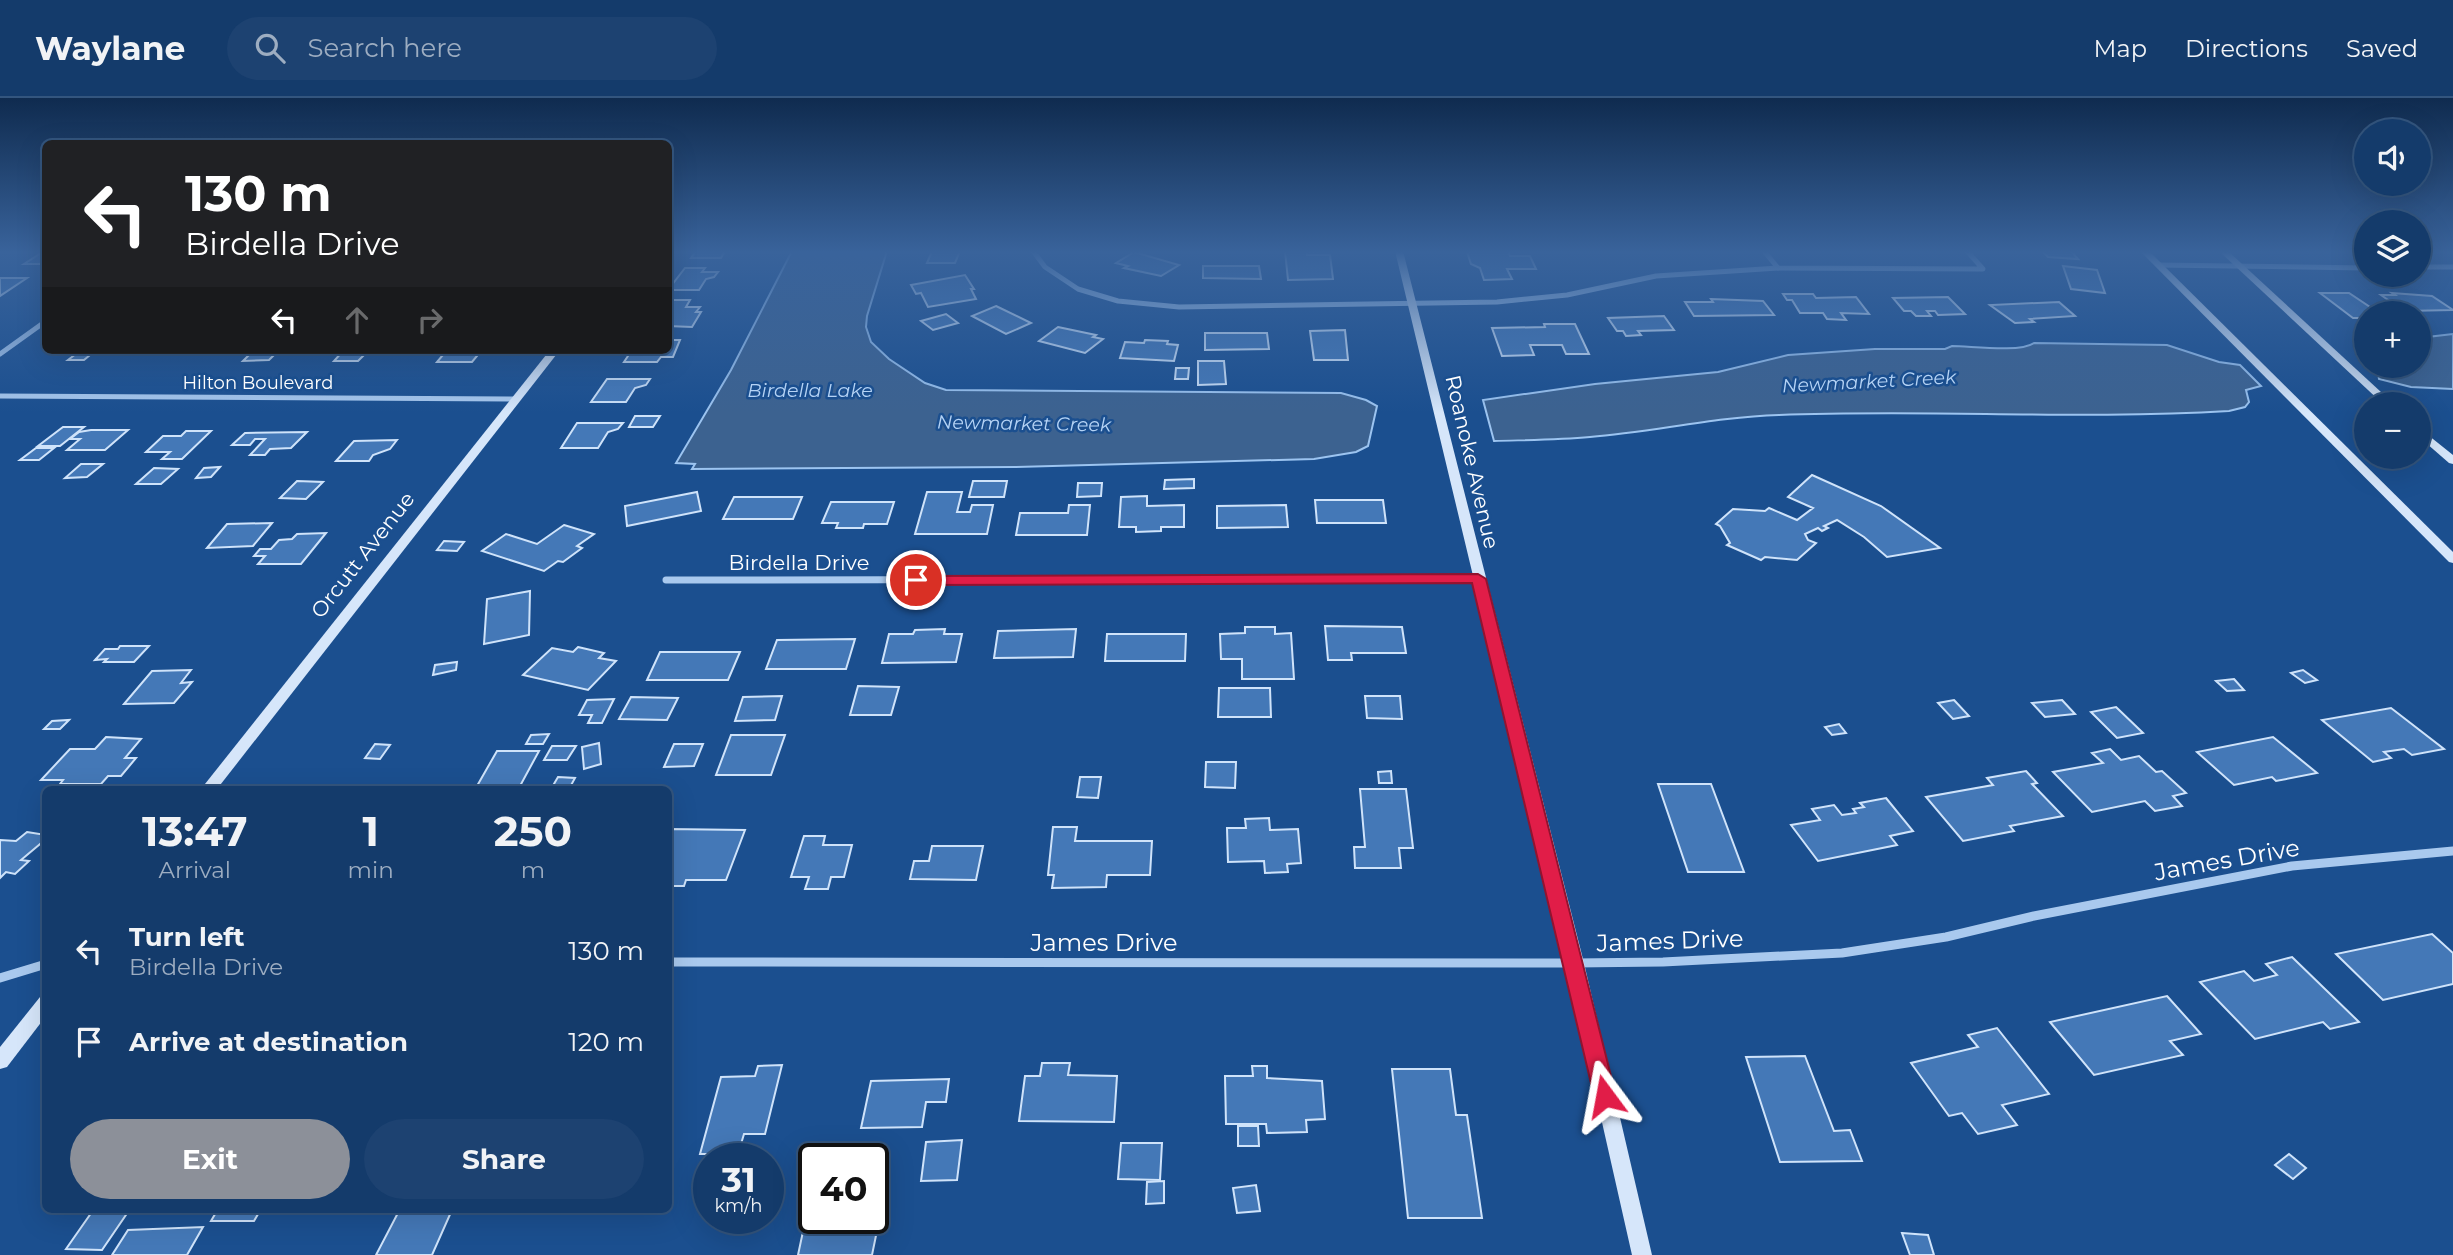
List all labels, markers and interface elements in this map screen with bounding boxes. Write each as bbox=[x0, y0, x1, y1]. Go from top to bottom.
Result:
search box bbox=[227, 17, 717, 80]
text: Waylane bbox=[35, 28, 185, 68]
icon: search bbox=[251, 29, 289, 67]
text: Search here bbox=[307, 32, 462, 64]
text: Map bbox=[2094, 34, 2147, 63]
text: Directions bbox=[2185, 34, 2308, 63]
text: Saved bbox=[2346, 34, 2418, 63]
map controls bbox=[2354, 119, 2431, 469]
button: sound bbox=[2354, 119, 2431, 196]
text: 130 m bbox=[185, 164, 332, 223]
icon: left bbox=[70, 168, 161, 259]
button: layers bbox=[2354, 210, 2431, 287]
text: Birdella Drive bbox=[185, 224, 399, 263]
icon: left bbox=[265, 301, 303, 339]
icon: ahead bbox=[338, 301, 376, 339]
icon: right bbox=[411, 301, 449, 339]
button: + bbox=[2354, 301, 2431, 378]
water label: Newmarket Creek bbox=[1781, 365, 1957, 398]
street label: Hilton Boulevard bbox=[182, 372, 334, 394]
street label: Roanoke Avenue bbox=[1440, 373, 1505, 551]
water label: Birdella Lake bbox=[747, 379, 873, 402]
button: − bbox=[2354, 392, 2431, 469]
water label: Newmarket Creek bbox=[937, 410, 1112, 437]
street label: Orcutt Avenue bbox=[306, 487, 420, 623]
street label: Birdella Drive bbox=[729, 550, 869, 575]
pin bbox=[886, 550, 946, 610]
icon: arrive bbox=[897, 561, 935, 599]
text: 13:47 bbox=[142, 805, 248, 857]
text: 1 bbox=[362, 805, 379, 857]
text: 250 bbox=[494, 805, 572, 857]
street label: James Drive bbox=[2151, 832, 2302, 887]
text: Arrival bbox=[159, 856, 231, 884]
text: min bbox=[348, 856, 394, 884]
text: m bbox=[521, 856, 545, 884]
text: Turn left bbox=[129, 921, 245, 953]
street label: James Drive bbox=[1595, 923, 1744, 958]
street label: James Drive bbox=[1029, 928, 1178, 957]
icon: left bbox=[70, 932, 108, 970]
text: 130 m bbox=[568, 935, 644, 967]
text: Birdella Drive bbox=[129, 953, 283, 981]
icon: arrive bbox=[70, 1023, 108, 1061]
text: Arrive at destination bbox=[129, 1026, 408, 1058]
text: 120 m bbox=[568, 1026, 644, 1058]
position arrow bbox=[1568, 1059, 1642, 1133]
button: Exit bbox=[70, 1119, 350, 1199]
button: Share bbox=[364, 1119, 644, 1199]
speed limit sign: 40 bbox=[798, 1143, 889, 1234]
text: 31 bbox=[721, 1158, 756, 1201]
text: km/h bbox=[714, 1195, 763, 1217]

